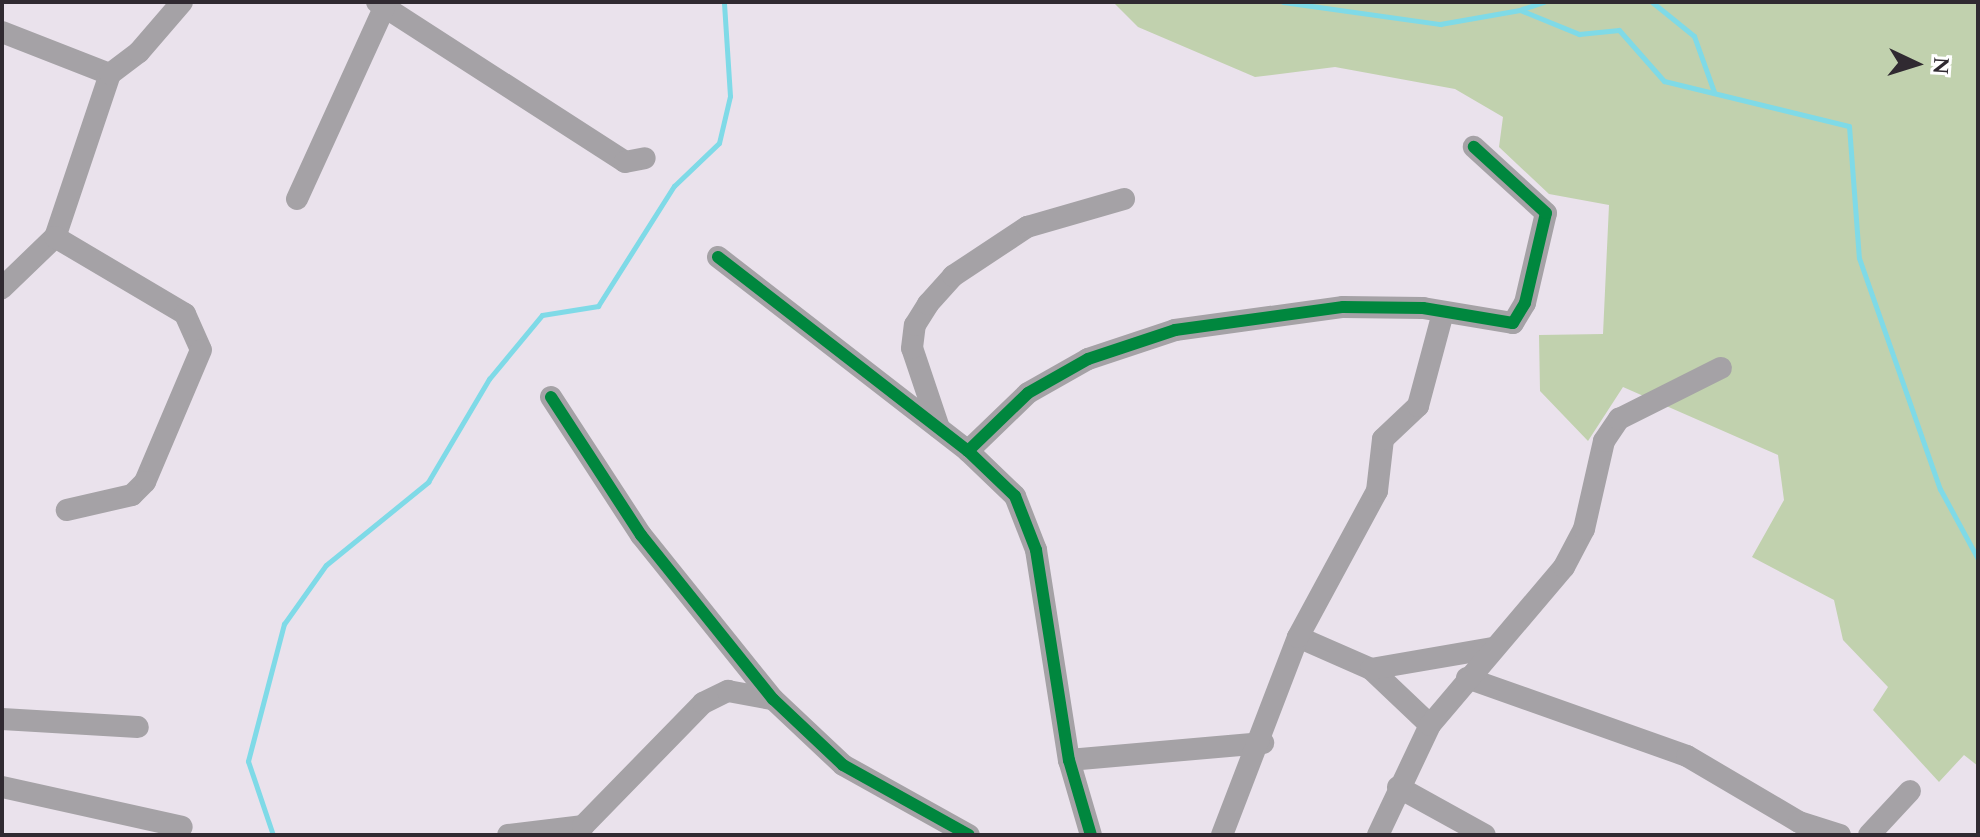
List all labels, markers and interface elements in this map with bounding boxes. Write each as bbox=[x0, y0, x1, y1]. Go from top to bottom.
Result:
north arrow bbox=[1876, 24, 1956, 104]
text: N bbox=[1923, 56, 1958, 76]

